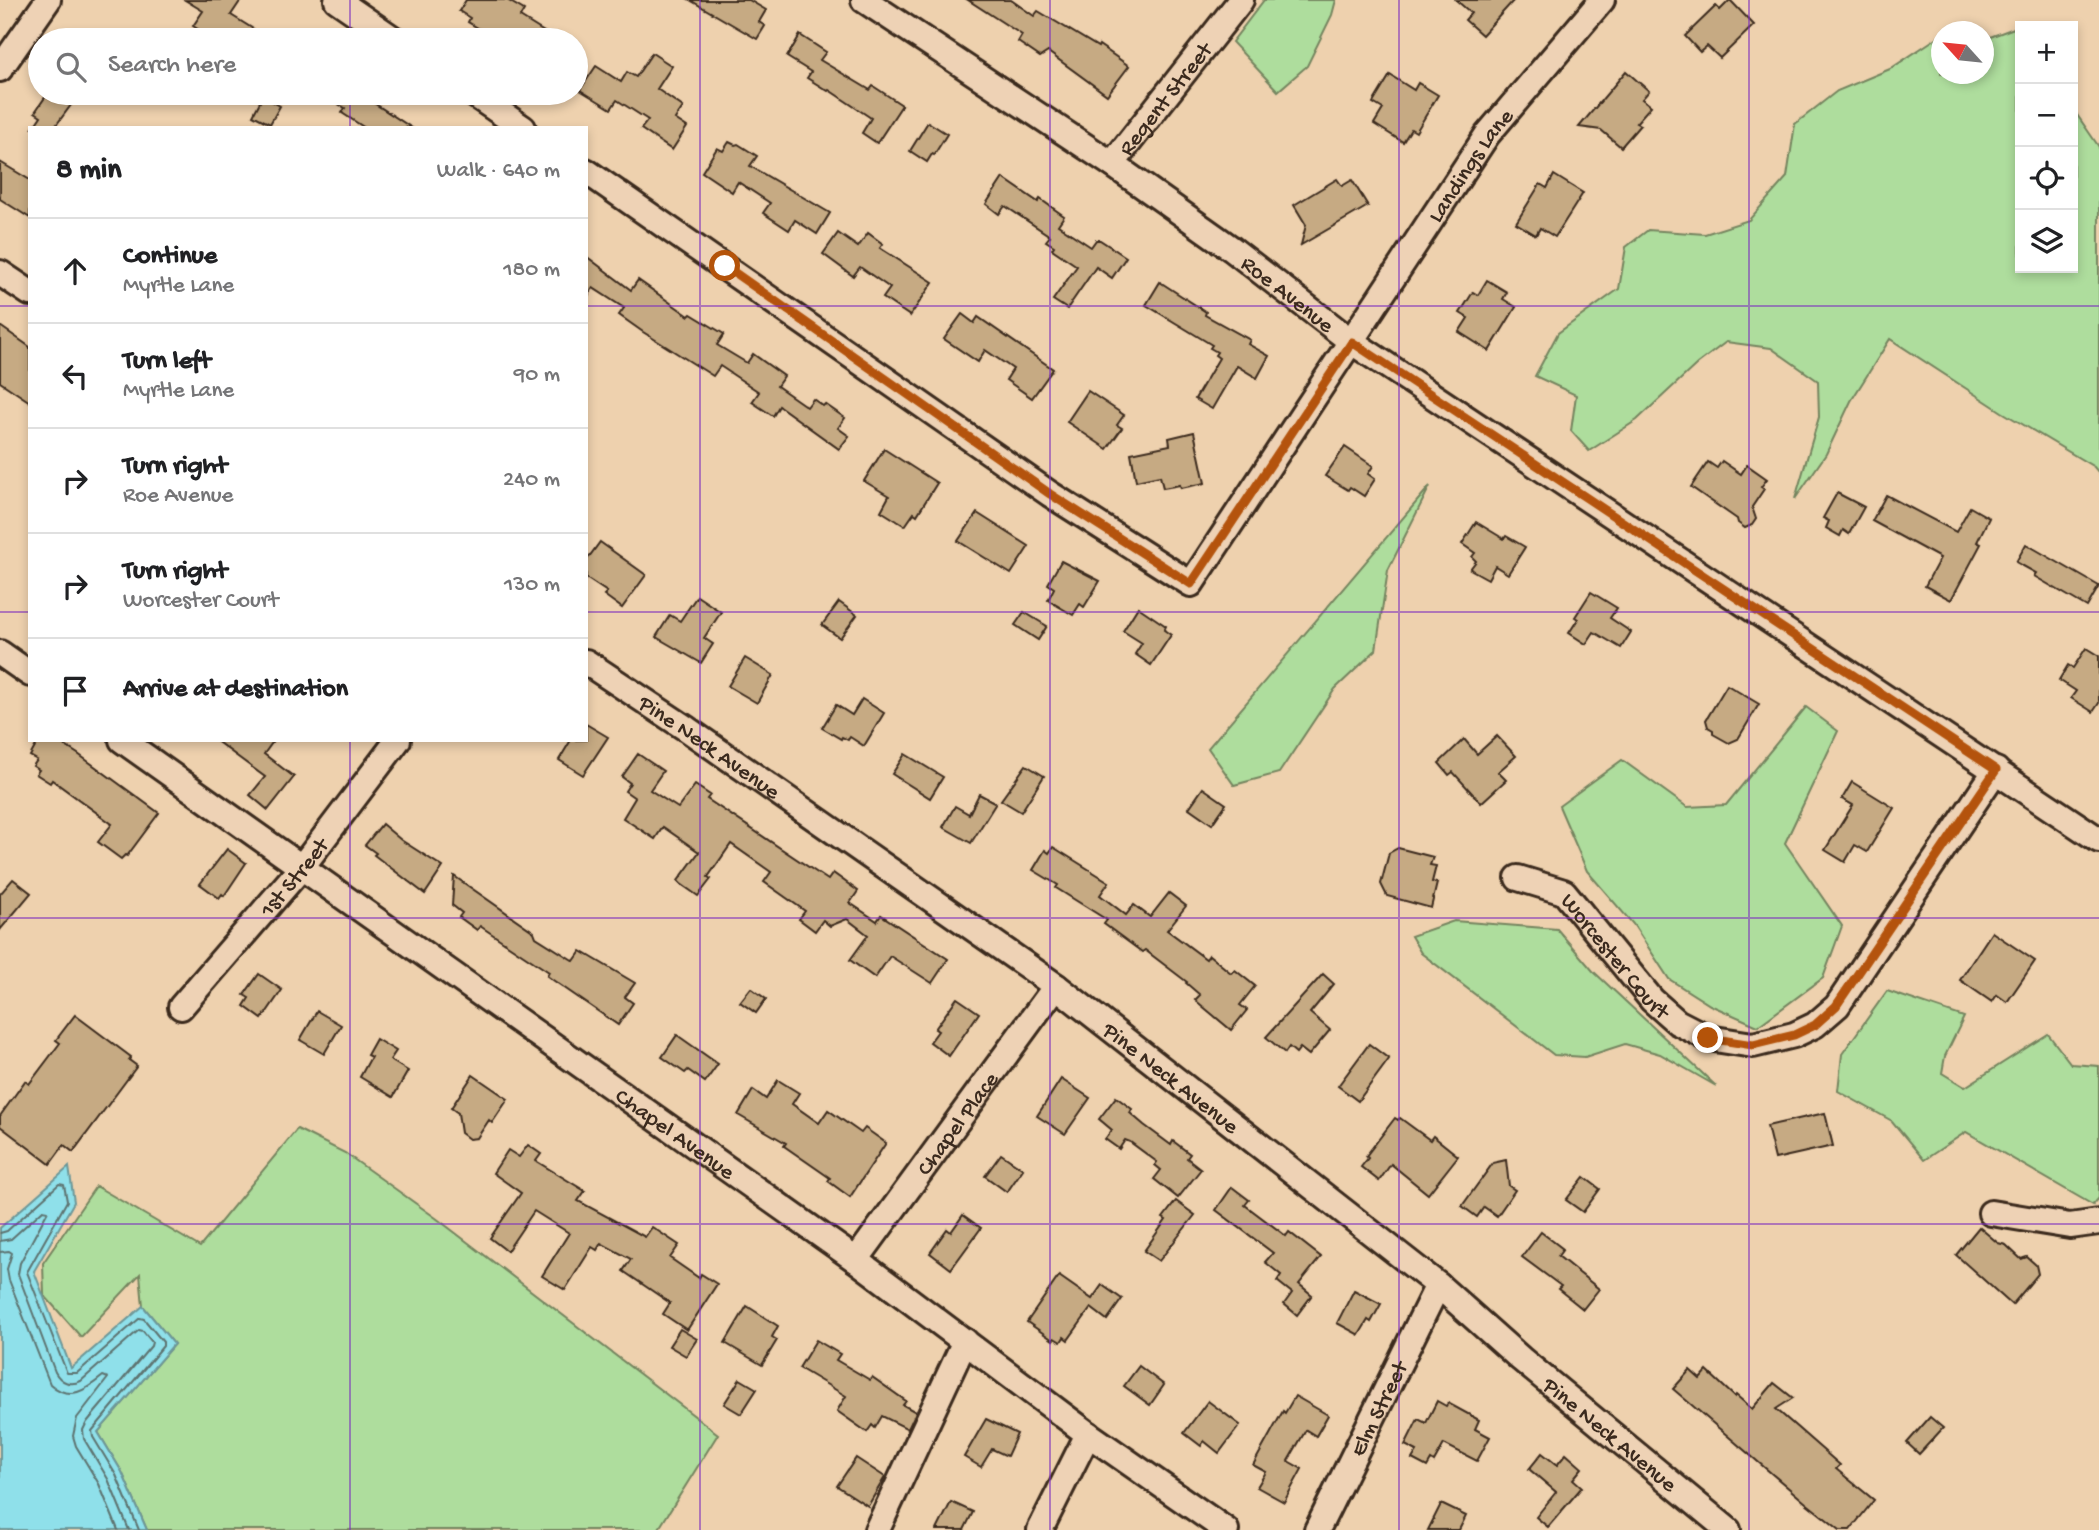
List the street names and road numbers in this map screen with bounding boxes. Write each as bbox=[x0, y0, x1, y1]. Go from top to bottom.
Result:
street label: Regent Street bbox=[1114, 37, 1220, 162]
street label: Landings Lane bbox=[1423, 103, 1521, 228]
street label: Roe Avenue bbox=[1235, 251, 1339, 341]
street label: Pine Neck Avenue bbox=[632, 690, 785, 807]
street label: 1st Street bbox=[254, 833, 337, 924]
street label: Worcester Court bbox=[1553, 889, 1675, 1027]
street label: Pine Neck Avenue bbox=[1095, 1017, 1244, 1142]
street label: Chapel Place bbox=[912, 1067, 1006, 1182]
street label: Chapel Avenue bbox=[609, 1084, 740, 1188]
street label: Elm Street bbox=[1346, 1356, 1416, 1462]
street label: Pine Neck Avenue bbox=[1536, 1372, 1682, 1500]

